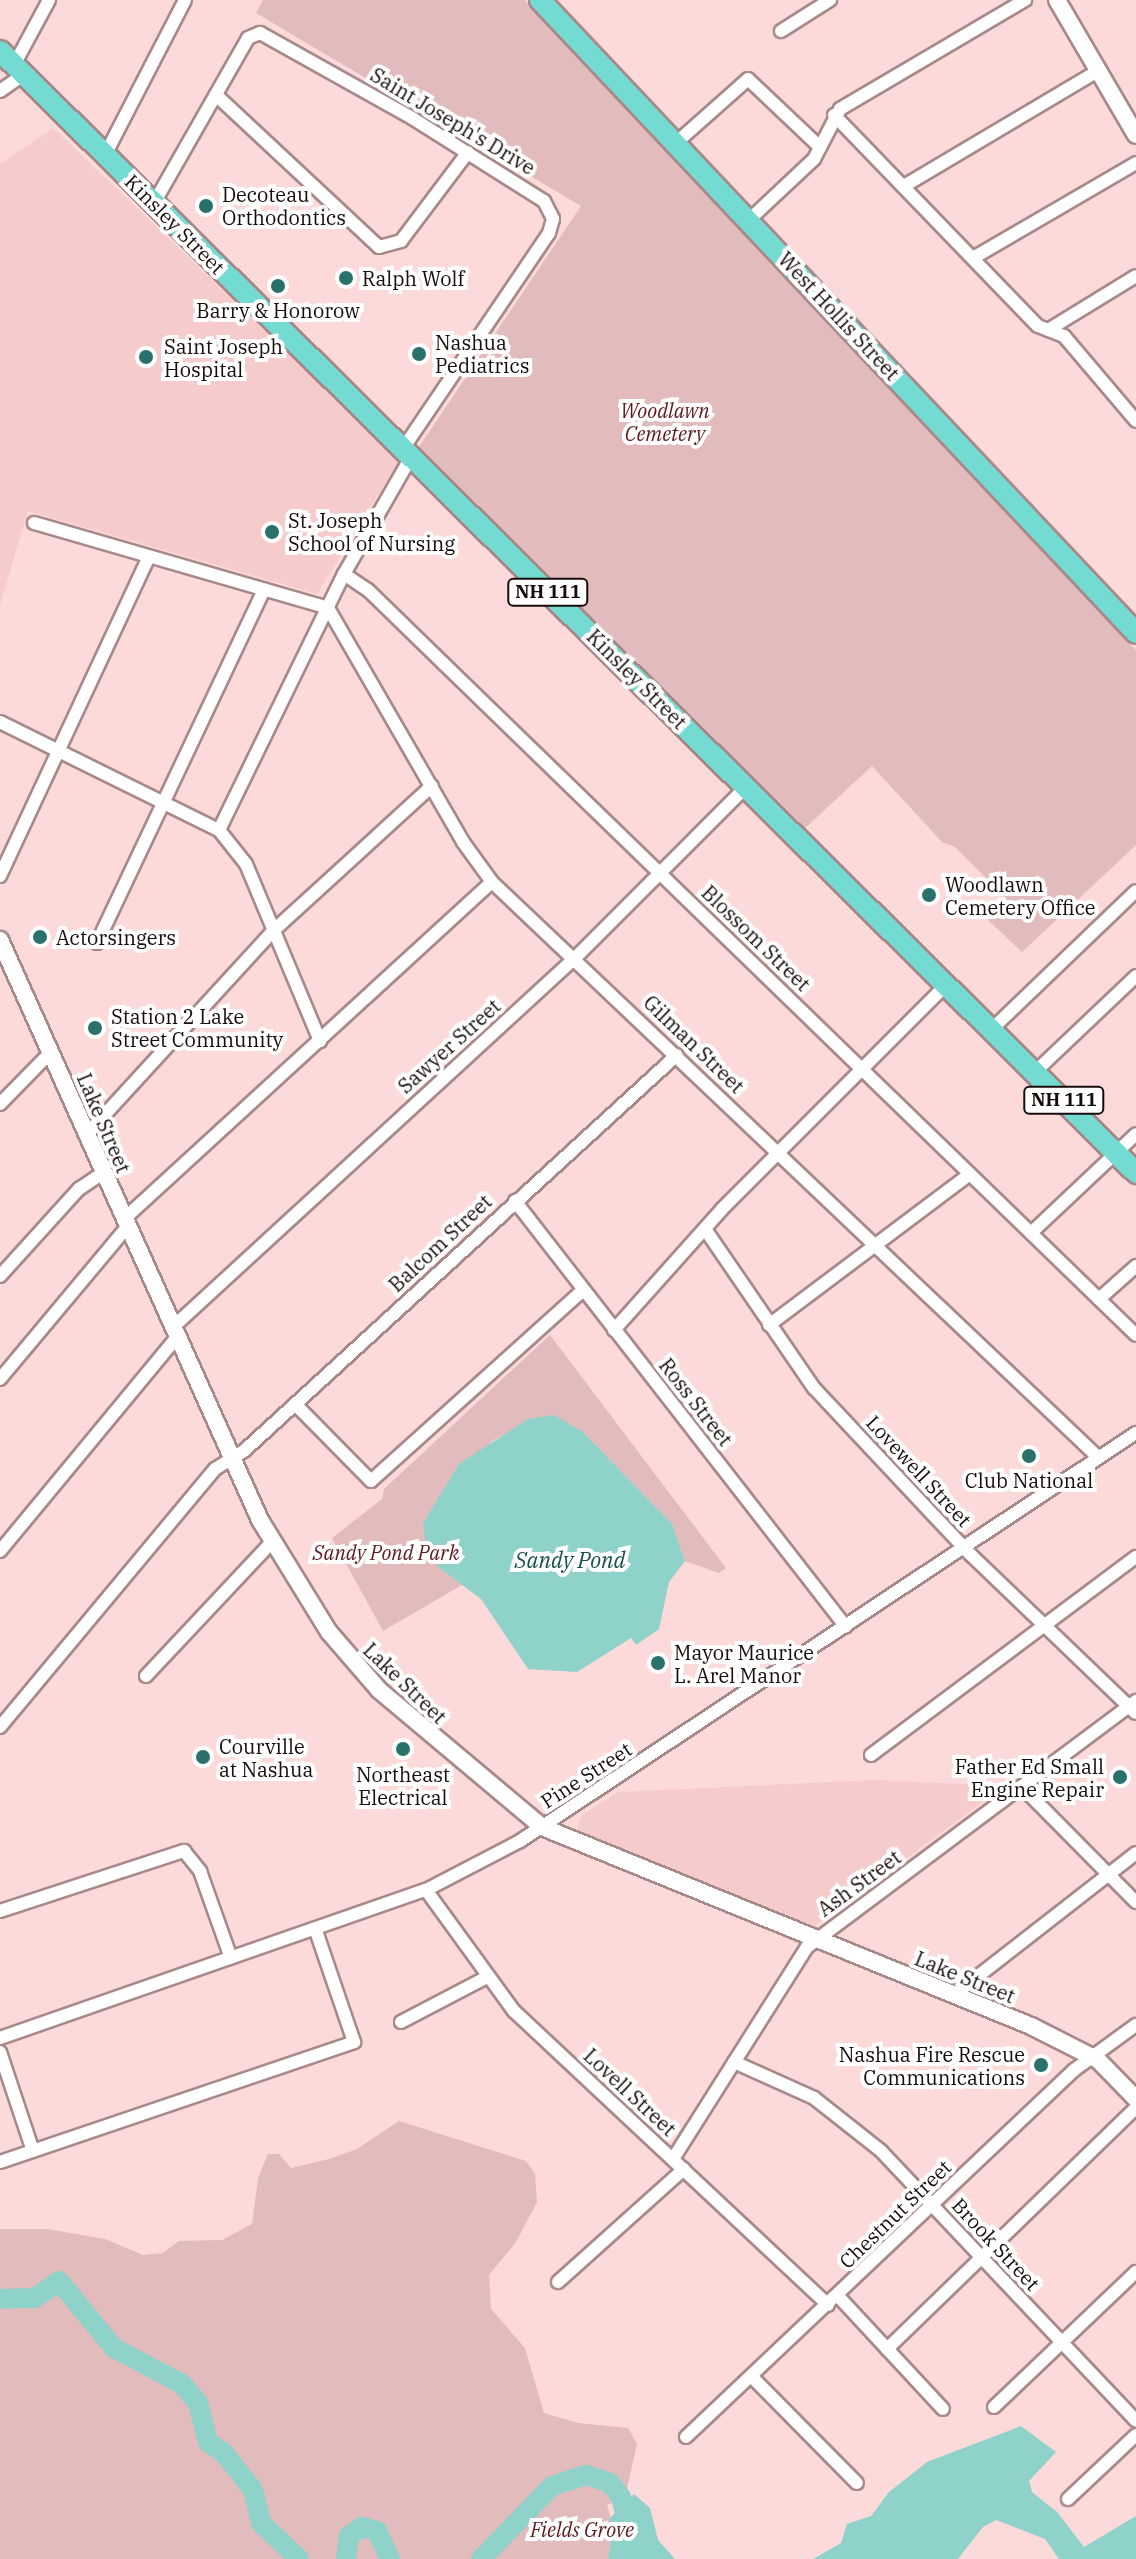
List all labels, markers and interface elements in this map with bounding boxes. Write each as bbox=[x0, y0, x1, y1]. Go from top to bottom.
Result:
street label: Saint Joseph's Drive bbox=[366, 62, 540, 180]
street label: Kinsley Street bbox=[120, 169, 230, 279]
place label: Decoteau Orthodontics bbox=[222, 182, 346, 229]
marker: Decoteau Orthodontics bbox=[197, 197, 215, 215]
street label: West Hollis Street bbox=[773, 247, 905, 385]
place label: Ralph Wolf bbox=[362, 266, 464, 290]
marker: Ralph Wolf bbox=[337, 269, 355, 287]
marker: Barry & Honorow bbox=[269, 277, 287, 295]
place label: Barry & Honorow bbox=[196, 298, 360, 322]
place label: Nashua Pediatrics bbox=[435, 330, 529, 377]
place label: Saint Joseph Hospital bbox=[164, 334, 283, 381]
marker: Nashua Pediatrics bbox=[410, 345, 428, 363]
marker: Saint Joseph Hospital bbox=[135, 346, 157, 368]
park label: Woodlawn Cemetery bbox=[620, 399, 710, 446]
place label: St. Joseph School of Nursing bbox=[288, 508, 455, 555]
marker: St. Joseph School of Nursing bbox=[263, 523, 281, 541]
road number: NH 111 bbox=[506, 578, 590, 606]
street label: Kinsley Street bbox=[582, 624, 692, 734]
place label: Woodlawn Cemetery Office bbox=[945, 872, 1095, 919]
street label: Blossom Street bbox=[697, 880, 815, 996]
marker: Woodlawn Cemetery Office bbox=[920, 886, 938, 904]
place label: Actorsingers bbox=[56, 925, 176, 949]
marker: Actorsingers bbox=[31, 928, 49, 946]
street label: Gilman Street bbox=[639, 990, 749, 1098]
street label: Sawyer Street bbox=[393, 994, 505, 1098]
place label: Station 2 Lake Street Community bbox=[111, 1004, 283, 1051]
marker: Station 2 Lake Street Community bbox=[86, 1019, 104, 1037]
street label: Lake Street bbox=[72, 1070, 136, 1176]
road number: NH 111 bbox=[1022, 1086, 1106, 1114]
street label: Balcom Street bbox=[384, 1189, 496, 1297]
street label: Ross Street bbox=[654, 1353, 738, 1451]
street label: Lovewell Street bbox=[861, 1410, 977, 1532]
marker: Club National bbox=[1020, 1447, 1038, 1465]
place label: Club National bbox=[965, 1468, 1093, 1492]
park label: Sandy Pond Park bbox=[313, 1540, 459, 1564]
water label: Sandy Pond bbox=[514, 1547, 626, 1573]
street label: Lake Street bbox=[359, 1638, 451, 1728]
place label: Mayor Maurice L. Arel Manor bbox=[674, 1640, 814, 1687]
marker: Mayor Maurice L. Arel Manor bbox=[649, 1654, 667, 1672]
place label: Courville at Nashua bbox=[219, 1734, 313, 1781]
street label: Pine Street bbox=[536, 1737, 636, 1813]
marker: Northeast Electrical bbox=[394, 1740, 412, 1758]
marker: Courville at Nashua bbox=[194, 1748, 212, 1766]
place label: Father Ed Small Engine Repair bbox=[955, 1754, 1104, 1801]
place label: Northeast Electrical bbox=[356, 1762, 450, 1809]
marker: Father Ed Small Engine Repair bbox=[1111, 1768, 1129, 1786]
street label: Ash Street bbox=[813, 1845, 905, 1921]
street label: Lake Street bbox=[911, 1946, 1019, 2008]
place label: Nashua Fire Rescue Communications bbox=[839, 2042, 1025, 2089]
street label: Lovell Street bbox=[579, 2043, 681, 2141]
marker: Nashua Fire Rescue Communications bbox=[1032, 2056, 1050, 2074]
street label: Chestnut Street bbox=[834, 2155, 956, 2273]
street label: Brook Street bbox=[947, 2193, 1045, 2295]
park label: Fields Grove bbox=[530, 2517, 634, 2541]

